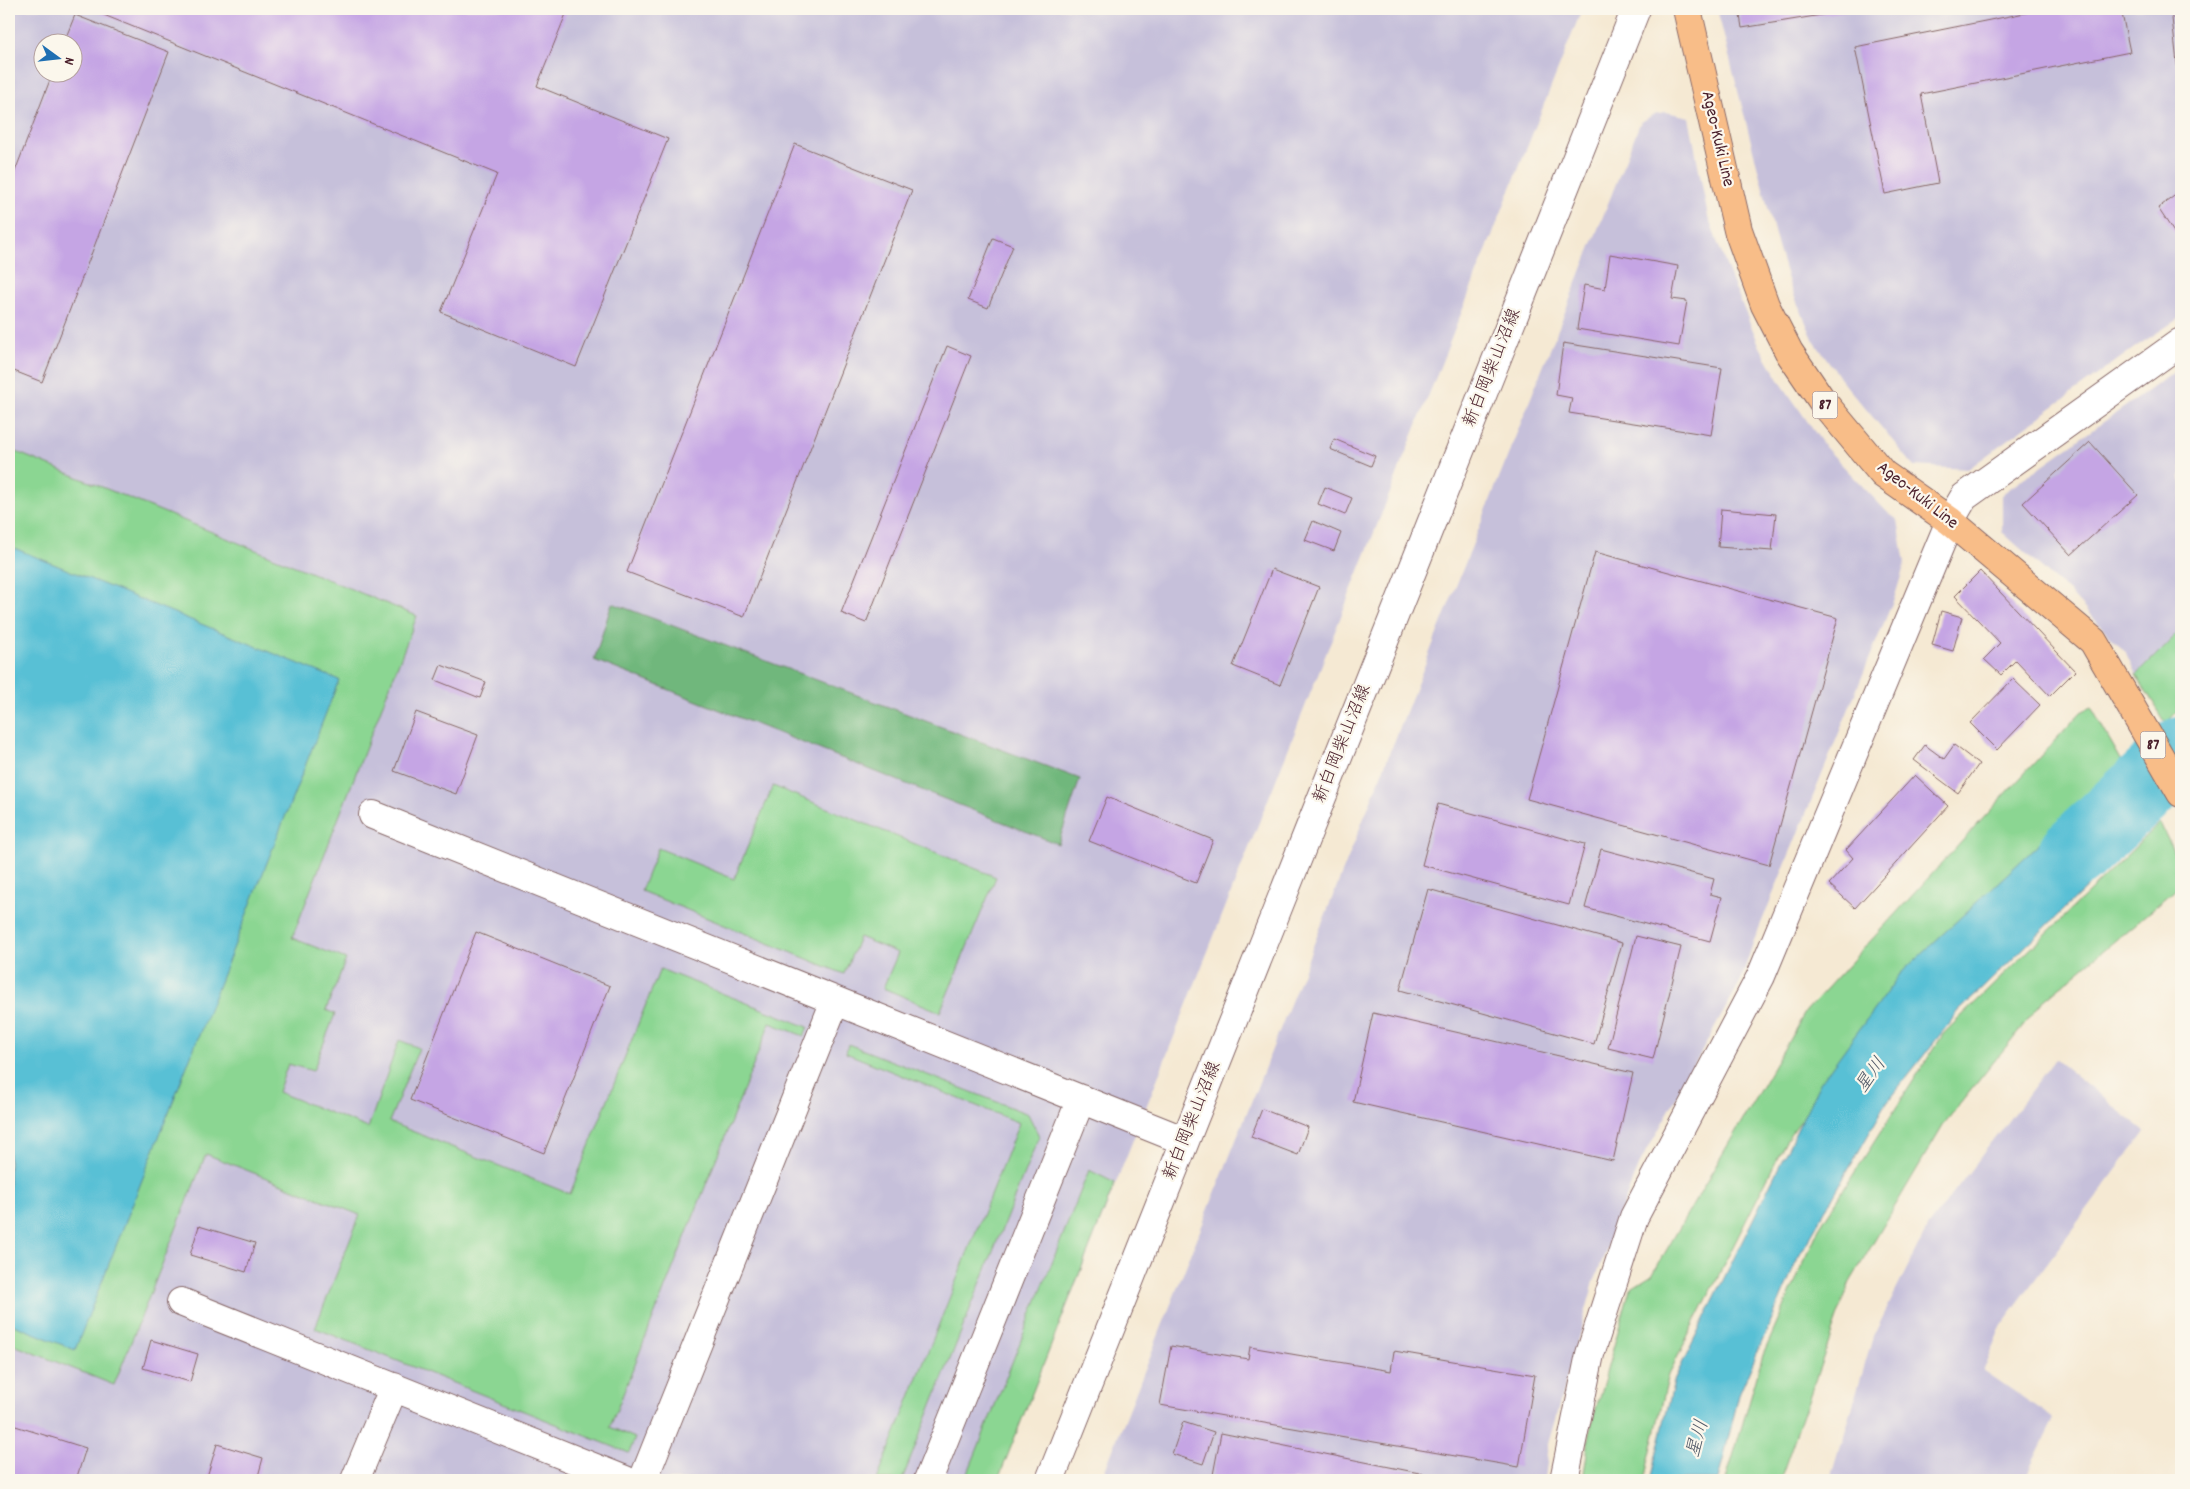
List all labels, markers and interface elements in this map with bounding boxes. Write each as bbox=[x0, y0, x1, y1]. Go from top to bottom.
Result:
north arrow bbox=[32, 32, 82, 82]
text: N bbox=[58, 55, 79, 67]
street label: Ageo-Kuki Line bbox=[1694, 89, 1740, 189]
street label: 新白岡柴山沼線 bbox=[1458, 305, 1528, 431]
road number: 87 bbox=[1812, 392, 1838, 418]
street label: Ageo-Kuki Line bbox=[1871, 456, 1963, 536]
street label: 新白岡柴山沼線 bbox=[1308, 681, 1378, 807]
road number: 87 bbox=[2140, 732, 2166, 758]
water label: 星川 bbox=[1850, 1053, 1894, 1099]
street label: 新白岡柴山沼線 bbox=[1158, 1058, 1228, 1184]
water label: 星川 bbox=[1681, 1417, 1717, 1461]

